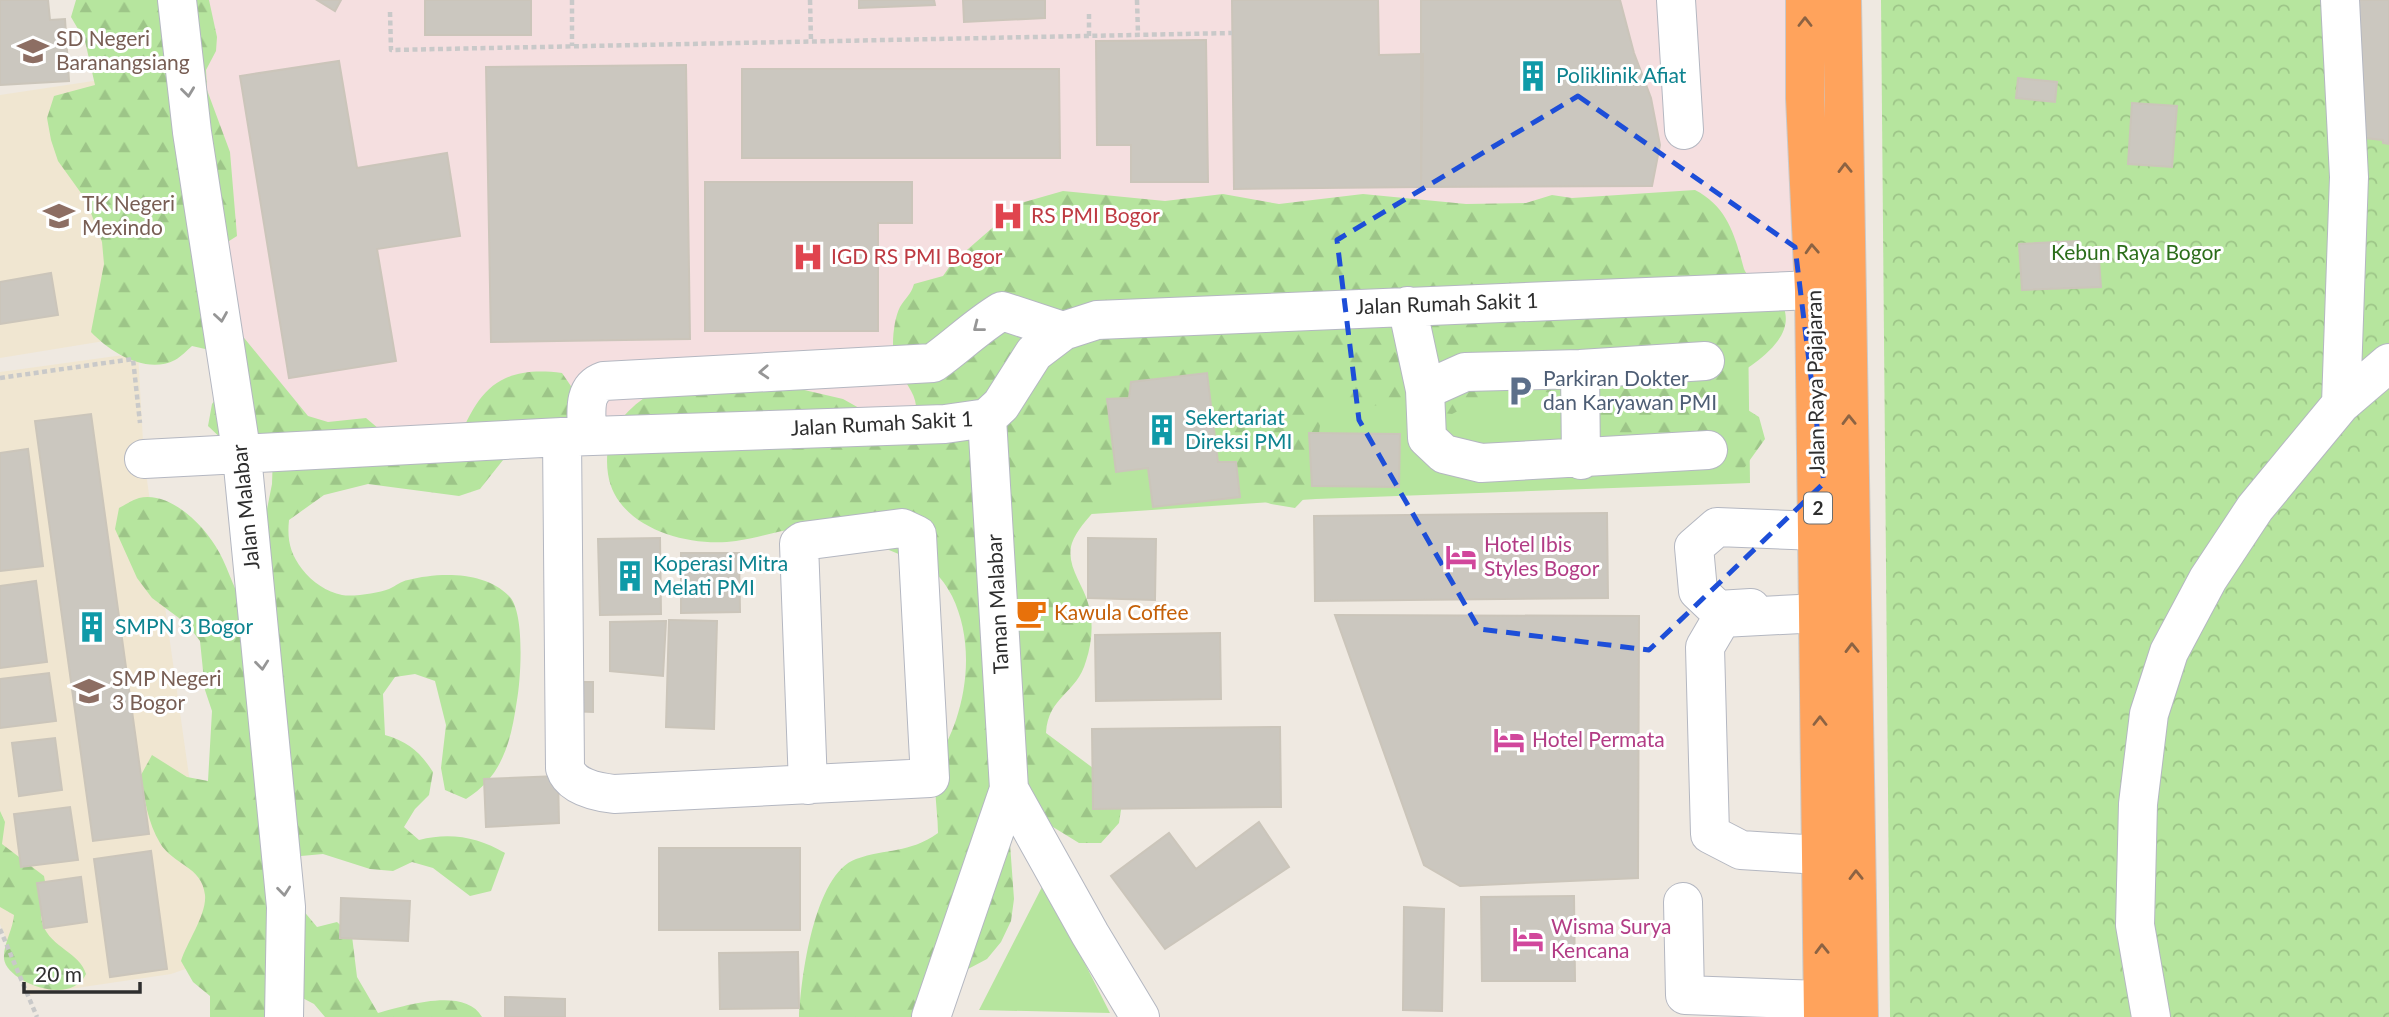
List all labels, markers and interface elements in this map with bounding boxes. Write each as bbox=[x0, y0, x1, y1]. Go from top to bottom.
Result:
one-way arrow bbox=[1797, 16, 1813, 26]
place label: SD Negeri Baranangsiang bbox=[56, 25, 190, 74]
school or university icon: SD Negeri Baranangsiang bbox=[16, 34, 50, 68]
building icon: Poliklinik Afiat bbox=[1516, 59, 1550, 93]
place label: Poliklinik Afiat bbox=[1556, 62, 1687, 87]
one-way arrow bbox=[180, 86, 195, 98]
one-way arrow bbox=[1837, 163, 1852, 174]
place label: TK Negeri Mexindo bbox=[82, 190, 175, 239]
school or university icon: TK Negeri Mexindo bbox=[42, 199, 76, 233]
hospital icon: RS PMI Bogor bbox=[991, 199, 1025, 233]
place label: RS PMI Bogor bbox=[1031, 202, 1160, 227]
park label: Kebun Raya Bogor bbox=[2051, 239, 2221, 264]
hospital icon: IGD RS PMI Bogor bbox=[791, 240, 825, 274]
place label: IGD RS PMI Bogor bbox=[831, 243, 1003, 268]
one-way arrow bbox=[1805, 243, 1820, 254]
street label: Jalan Rumah Sakit 1 bbox=[1355, 287, 1539, 318]
street label: Jalan Raya Pajajaran bbox=[1800, 290, 1829, 474]
one-way arrow bbox=[213, 311, 228, 323]
one-way arrow bbox=[974, 318, 986, 331]
one-way arrow bbox=[758, 364, 769, 379]
place label: Parkiran Dokter dan Karyawan PMI bbox=[1543, 365, 1717, 414]
parking icon: Parkiran Dokter dan Karyawan PMI bbox=[1503, 374, 1537, 408]
place label: Sekertariat Direksi PMI bbox=[1185, 404, 1292, 453]
street label: Jalan Rumah Sakit 1 bbox=[790, 405, 974, 440]
building icon: Sekertariat Direksi PMI bbox=[1145, 413, 1179, 447]
one-way arrow bbox=[1841, 415, 1856, 426]
street label: Jalan Malabar bbox=[225, 443, 264, 571]
road number: 2 bbox=[1804, 492, 1832, 524]
place label: Hotel Ibis Styles Bogor bbox=[1484, 531, 1600, 580]
street label: Taman Malabar bbox=[980, 533, 1013, 675]
hotel icon: Hotel Ibis Styles Bogor bbox=[1444, 540, 1478, 574]
place label: Koperasi Mitra Melati PMI bbox=[653, 550, 788, 599]
building icon: Koperasi Mitra Melati PMI bbox=[613, 559, 647, 593]
cafe icon: Kawula Coffee bbox=[1014, 596, 1048, 630]
place label: Kawula Coffee bbox=[1054, 599, 1189, 624]
building icon: SMPN 3 Bogor bbox=[75, 610, 109, 644]
place label: SMPN 3 Bogor bbox=[115, 613, 253, 638]
one-way arrow bbox=[1845, 642, 1860, 653]
one-way arrow bbox=[254, 659, 269, 670]
place label: SMP Negeri 3 Bogor bbox=[112, 665, 222, 714]
school or university icon: SMP Negeri 3 Bogor bbox=[72, 674, 106, 708]
one-way arrow bbox=[1812, 716, 1828, 726]
hotel icon: Hotel Permata bbox=[1492, 723, 1526, 757]
place label: Hotel Permata bbox=[1532, 726, 1665, 751]
one-way arrow bbox=[1849, 870, 1864, 881]
one-way arrow bbox=[276, 886, 291, 897]
place label: Wisma Surya Kencana bbox=[1551, 913, 1671, 962]
hotel icon: Wisma Surya Kencana bbox=[1511, 922, 1545, 956]
one-way arrow bbox=[1814, 943, 1829, 954]
scale bar bbox=[24, 950, 140, 994]
text: 20 m bbox=[35, 961, 82, 986]

